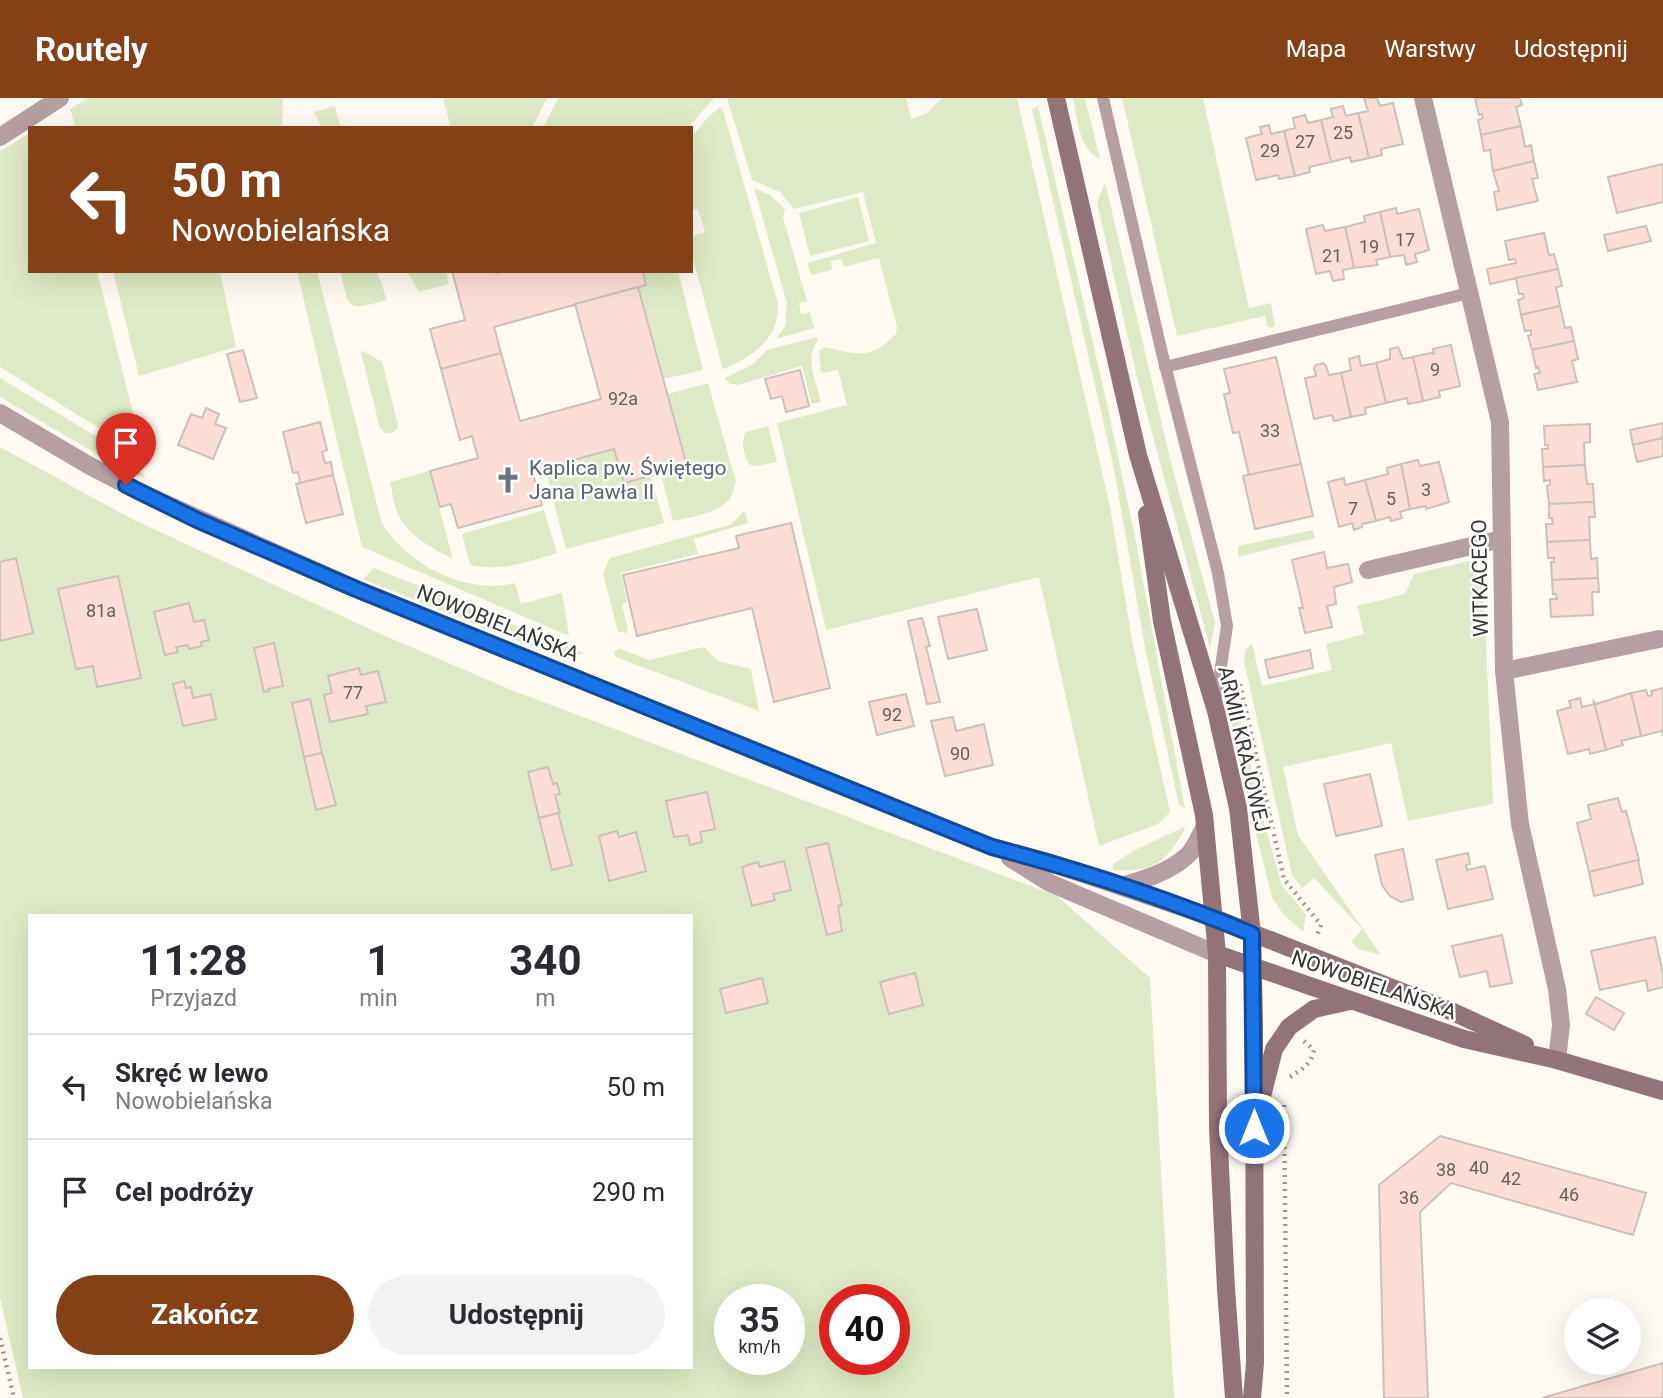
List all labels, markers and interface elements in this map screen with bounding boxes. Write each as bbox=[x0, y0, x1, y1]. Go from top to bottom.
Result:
text: Routely bbox=[35, 30, 148, 69]
text: Mapa bbox=[1286, 35, 1346, 63]
text: Warstwy bbox=[1384, 35, 1476, 63]
text: Udostępnij bbox=[1514, 35, 1628, 63]
house number: 25 bbox=[1333, 122, 1353, 143]
house number: 27 bbox=[1295, 131, 1315, 152]
house number: 29 bbox=[1260, 140, 1280, 161]
text: 50 m bbox=[171, 152, 282, 209]
icon: left bbox=[56, 154, 147, 245]
text: Nowobielańska bbox=[171, 211, 390, 249]
house number: 17 bbox=[1395, 229, 1415, 250]
house number: 19 bbox=[1359, 236, 1379, 257]
house number: 21 bbox=[1322, 245, 1342, 266]
house number: 9 bbox=[1430, 359, 1440, 380]
house number: 92a bbox=[608, 388, 638, 409]
pin bbox=[96, 413, 156, 485]
house number: 33 bbox=[1260, 420, 1280, 441]
icon: arrive bbox=[107, 424, 145, 462]
place label: Kaplica pw. Świętego Jana Pawła II bbox=[529, 456, 727, 504]
church icon: Kaplica pw. Świętego Jana Pawła II bbox=[493, 465, 523, 495]
house number: 3 bbox=[1421, 479, 1431, 500]
house number: 5 bbox=[1386, 488, 1396, 509]
house number: 7 bbox=[1348, 498, 1358, 519]
street label: WITKACEGO bbox=[1467, 519, 1493, 637]
street label: NOWOBIELAŃSKA bbox=[413, 580, 583, 667]
house number: 81a bbox=[86, 600, 116, 621]
street label: ARMII KRAJOWEJ bbox=[1213, 664, 1275, 834]
house number: 77 bbox=[343, 682, 363, 703]
house number: 92 bbox=[882, 704, 902, 725]
house number: 90 bbox=[950, 743, 970, 764]
text: 11:28 bbox=[140, 936, 248, 985]
text: 1 bbox=[366, 936, 391, 985]
text: 340 bbox=[509, 936, 582, 985]
street label: NOWOBIELAŃSKA bbox=[1288, 946, 1460, 1025]
text: Przyjazd bbox=[150, 985, 237, 1012]
text: min bbox=[359, 985, 398, 1012]
text: m bbox=[535, 985, 555, 1012]
text: Skręć w lewo bbox=[115, 1058, 268, 1088]
icon: left bbox=[56, 1068, 94, 1106]
text: 50 m bbox=[607, 1072, 665, 1102]
text: Nowobielańska bbox=[115, 1088, 272, 1115]
position arrow bbox=[1217, 1091, 1291, 1165]
house number: 40 bbox=[1469, 1157, 1489, 1178]
house number: 38 bbox=[1436, 1159, 1456, 1180]
house number: 42 bbox=[1501, 1168, 1521, 1189]
icon: arrive bbox=[56, 1173, 94, 1211]
text: Cel podróży bbox=[115, 1177, 253, 1207]
text: 290 m bbox=[592, 1177, 665, 1207]
house number: 46 bbox=[1559, 1184, 1579, 1205]
house number: 36 bbox=[1399, 1187, 1419, 1208]
button: Zakończ bbox=[56, 1275, 354, 1355]
button: Udostępnij bbox=[368, 1275, 665, 1355]
speed limit sign: 40 bbox=[819, 1284, 910, 1375]
map controls bbox=[1564, 1298, 1641, 1375]
button: layers bbox=[1564, 1298, 1641, 1375]
text: 35 bbox=[739, 1300, 780, 1341]
text: km/h bbox=[738, 1336, 781, 1357]

